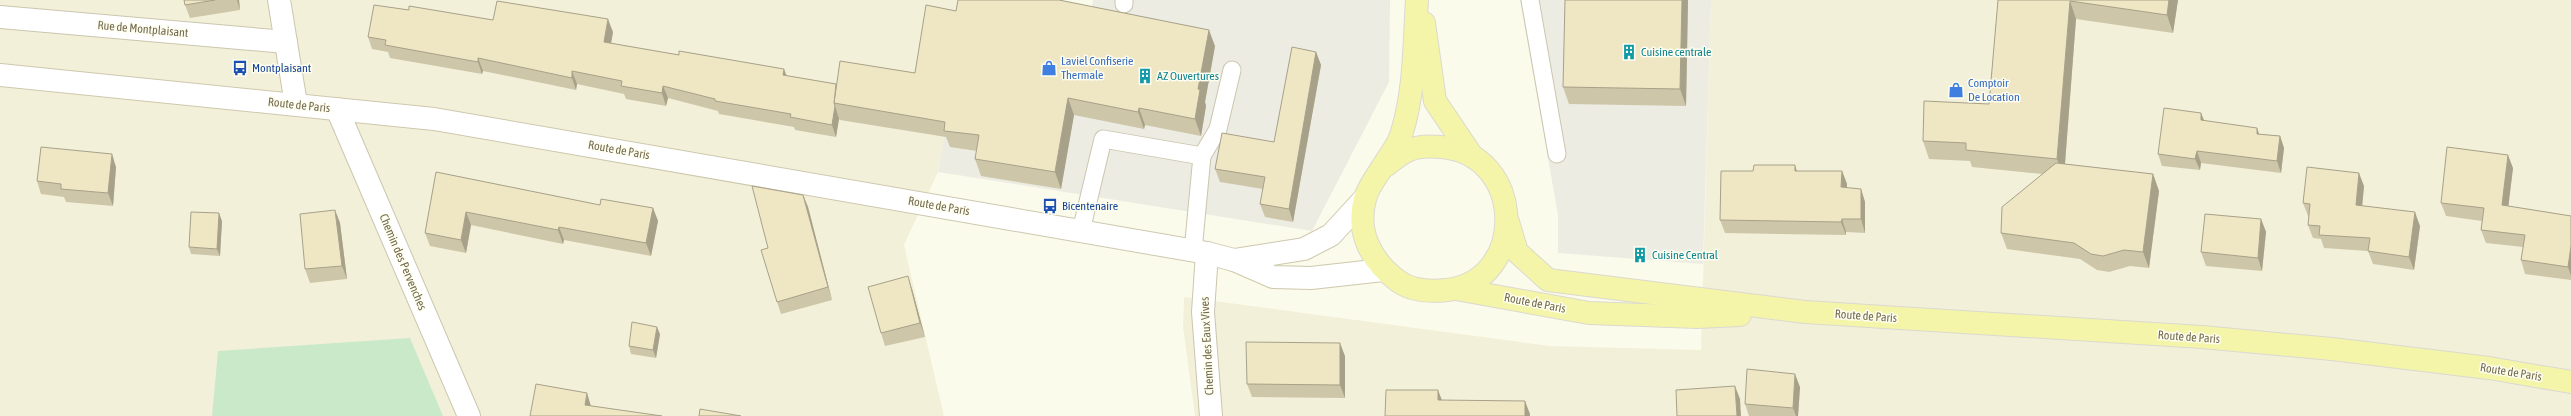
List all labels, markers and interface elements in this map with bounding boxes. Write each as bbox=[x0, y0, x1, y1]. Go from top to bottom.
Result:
street label: Rue de Montplaisant bbox=[97, 18, 189, 40]
building icon: Cuisine centrale bbox=[1620, 43, 1638, 61]
place label: Cuisine centrale bbox=[1641, 45, 1711, 59]
place label: Laviel Confiserie Thermale bbox=[1061, 54, 1134, 82]
bus stop icon: Montplaisant bbox=[231, 59, 249, 77]
shop icon: Laviel Confiserie Thermale bbox=[1040, 59, 1058, 77]
place label: Montplaisant bbox=[252, 61, 312, 75]
building icon: AZ Ouvertures bbox=[1136, 67, 1154, 85]
place label: AZ Ouvertures bbox=[1157, 69, 1219, 83]
place label: Comptoir De Location bbox=[1968, 76, 2020, 104]
shop icon: Comptoir De Location bbox=[1947, 81, 1965, 99]
street label: Route de Paris bbox=[267, 95, 331, 115]
street label: Route de Paris bbox=[587, 138, 651, 162]
street label: Route de Paris bbox=[907, 194, 971, 218]
bus stop icon: Bicentenaire bbox=[1041, 197, 1059, 215]
place label: Bicentenaire bbox=[1062, 199, 1118, 213]
street label: Chemin des Pervenches bbox=[376, 212, 430, 312]
building icon: Cuisine Central bbox=[1631, 246, 1649, 264]
place label: Cuisine Central bbox=[1652, 248, 1719, 262]
street label: Route de Paris bbox=[1503, 290, 1567, 316]
street label: Chemin des Eaux Vives bbox=[1197, 296, 1217, 396]
street label: Route de Paris bbox=[1834, 307, 1898, 325]
street label: Route de Paris bbox=[2157, 328, 2221, 346]
street label: Route de Paris bbox=[2479, 360, 2543, 384]

